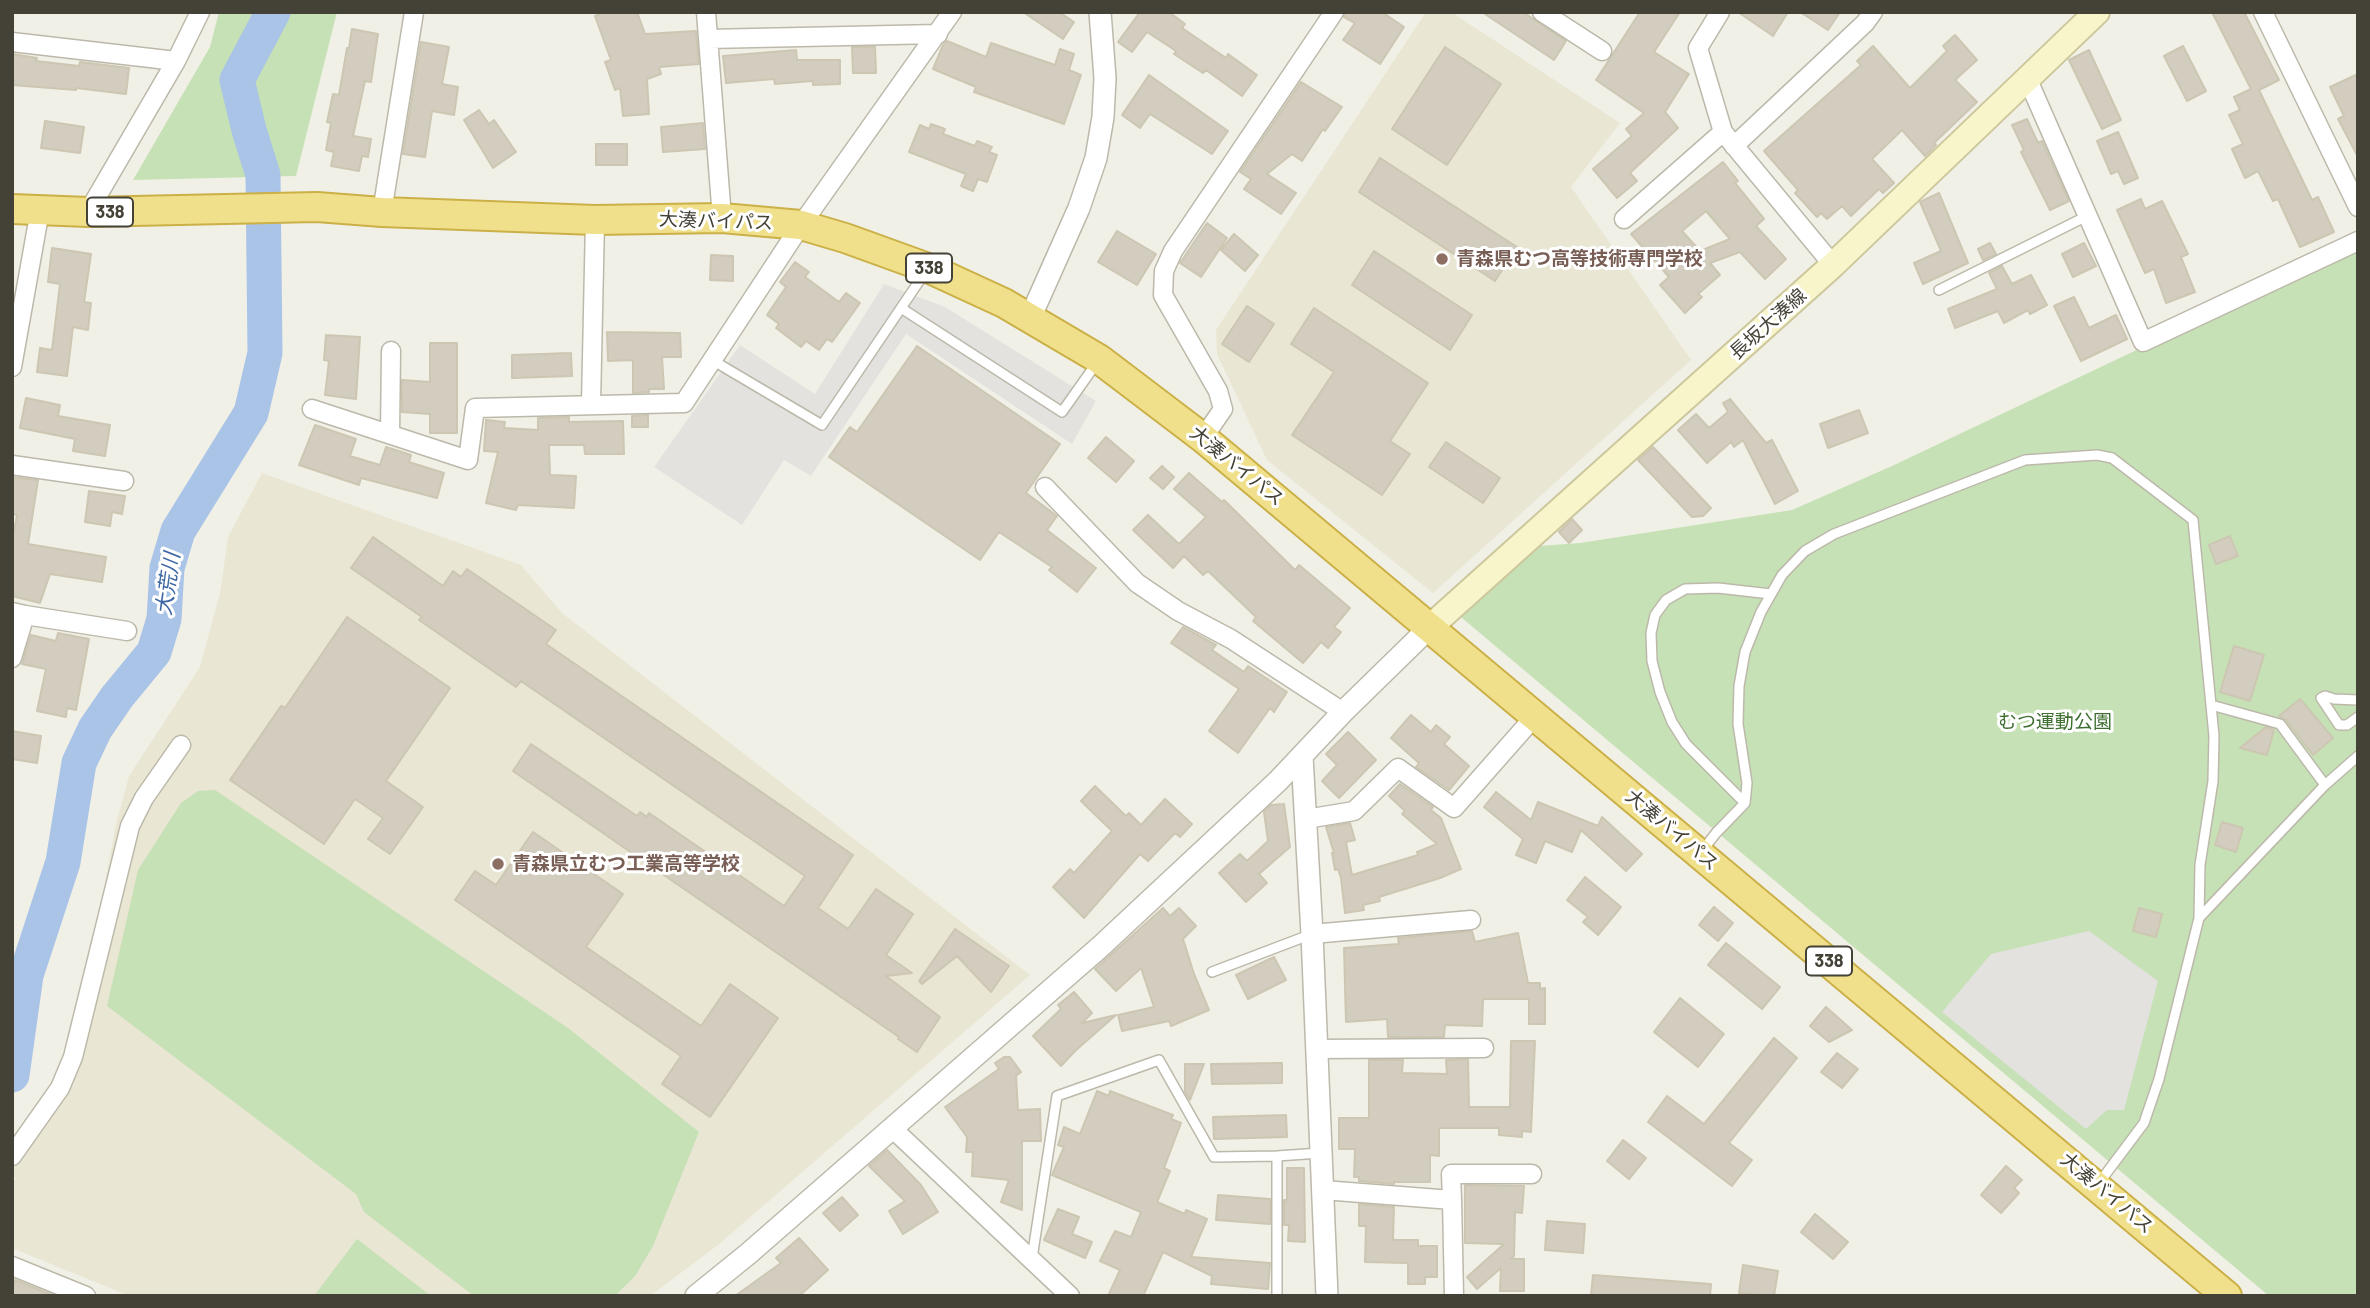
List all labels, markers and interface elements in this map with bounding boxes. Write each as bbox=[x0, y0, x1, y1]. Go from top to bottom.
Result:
road number: 338 bbox=[87, 197, 133, 226]
street label: 大湊バイパス bbox=[659, 208, 773, 234]
place label: 青森県むつ高等技術専門学校 bbox=[1456, 248, 1703, 270]
marker: 青森県むつ高等技術専門学校 bbox=[1434, 251, 1450, 267]
road number: 338 bbox=[906, 254, 952, 282]
street label: 長坂大湊線 bbox=[1725, 284, 1811, 364]
street label: 大湊バイパス bbox=[1186, 421, 1288, 511]
water label: 大荒川 bbox=[151, 551, 185, 617]
park label: むつ運動公園 bbox=[1998, 711, 2112, 733]
street label: 大湊バイパス bbox=[1621, 785, 1723, 875]
place label: 青森県立むつ工業高等学校 bbox=[512, 853, 740, 875]
marker: 青森県立むつ工業高等学校 bbox=[490, 856, 506, 872]
road number: 338 bbox=[1806, 946, 1852, 976]
street label: 大湊バイパス bbox=[2056, 1148, 2158, 1238]

